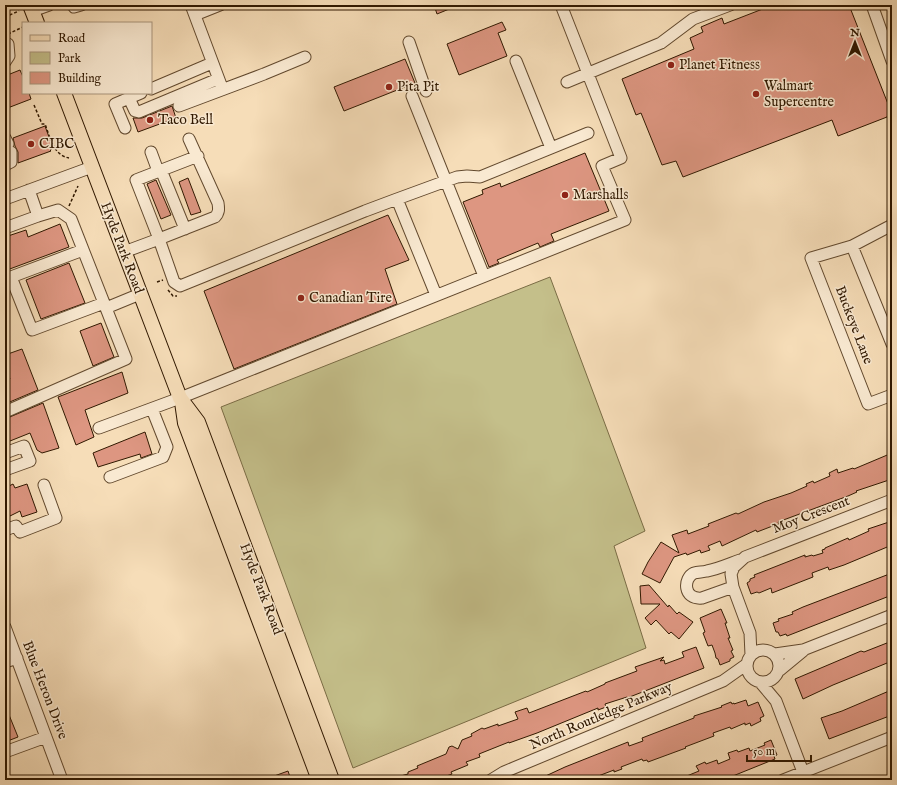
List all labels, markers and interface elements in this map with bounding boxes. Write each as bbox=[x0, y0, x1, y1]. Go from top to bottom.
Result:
legend bbox=[22, 22, 152, 94]
north arrow bbox=[835, 22, 875, 62]
text: N bbox=[849, 26, 860, 40]
text: Road bbox=[58, 31, 86, 46]
text: Park bbox=[58, 51, 81, 66]
place label: Planet Fitness bbox=[679, 56, 760, 74]
marker: Planet Fitness bbox=[666, 60, 676, 70]
text: Building bbox=[58, 71, 102, 86]
place label: Walmart Supercentre bbox=[764, 77, 834, 111]
place label: Pita Pit bbox=[397, 78, 440, 96]
marker: Pita Pit bbox=[384, 82, 394, 92]
marker: Walmart Supercentre bbox=[751, 89, 761, 99]
place label: Taco Bell bbox=[158, 111, 213, 129]
marker: Taco Bell bbox=[145, 115, 155, 125]
place label: CIBC bbox=[39, 135, 74, 153]
marker: CIBC bbox=[26, 139, 36, 149]
place label: Marshalls bbox=[573, 186, 628, 204]
marker: Marshalls bbox=[560, 190, 570, 200]
street label: Hyde Park Road bbox=[96, 200, 148, 297]
street label: Buckeye Lane bbox=[831, 283, 877, 367]
place label: Canadian Tire bbox=[309, 289, 392, 307]
marker: Canadian Tire bbox=[296, 293, 306, 303]
street label: Moy Crescent bbox=[770, 492, 852, 538]
street label: Hyde Park Road bbox=[235, 541, 287, 638]
street label: Blue Heron Drive bbox=[18, 638, 72, 742]
street label: North Routledge Parkway bbox=[527, 678, 675, 754]
scale bar bbox=[747, 737, 811, 763]
text: 50 m bbox=[753, 744, 775, 759]

